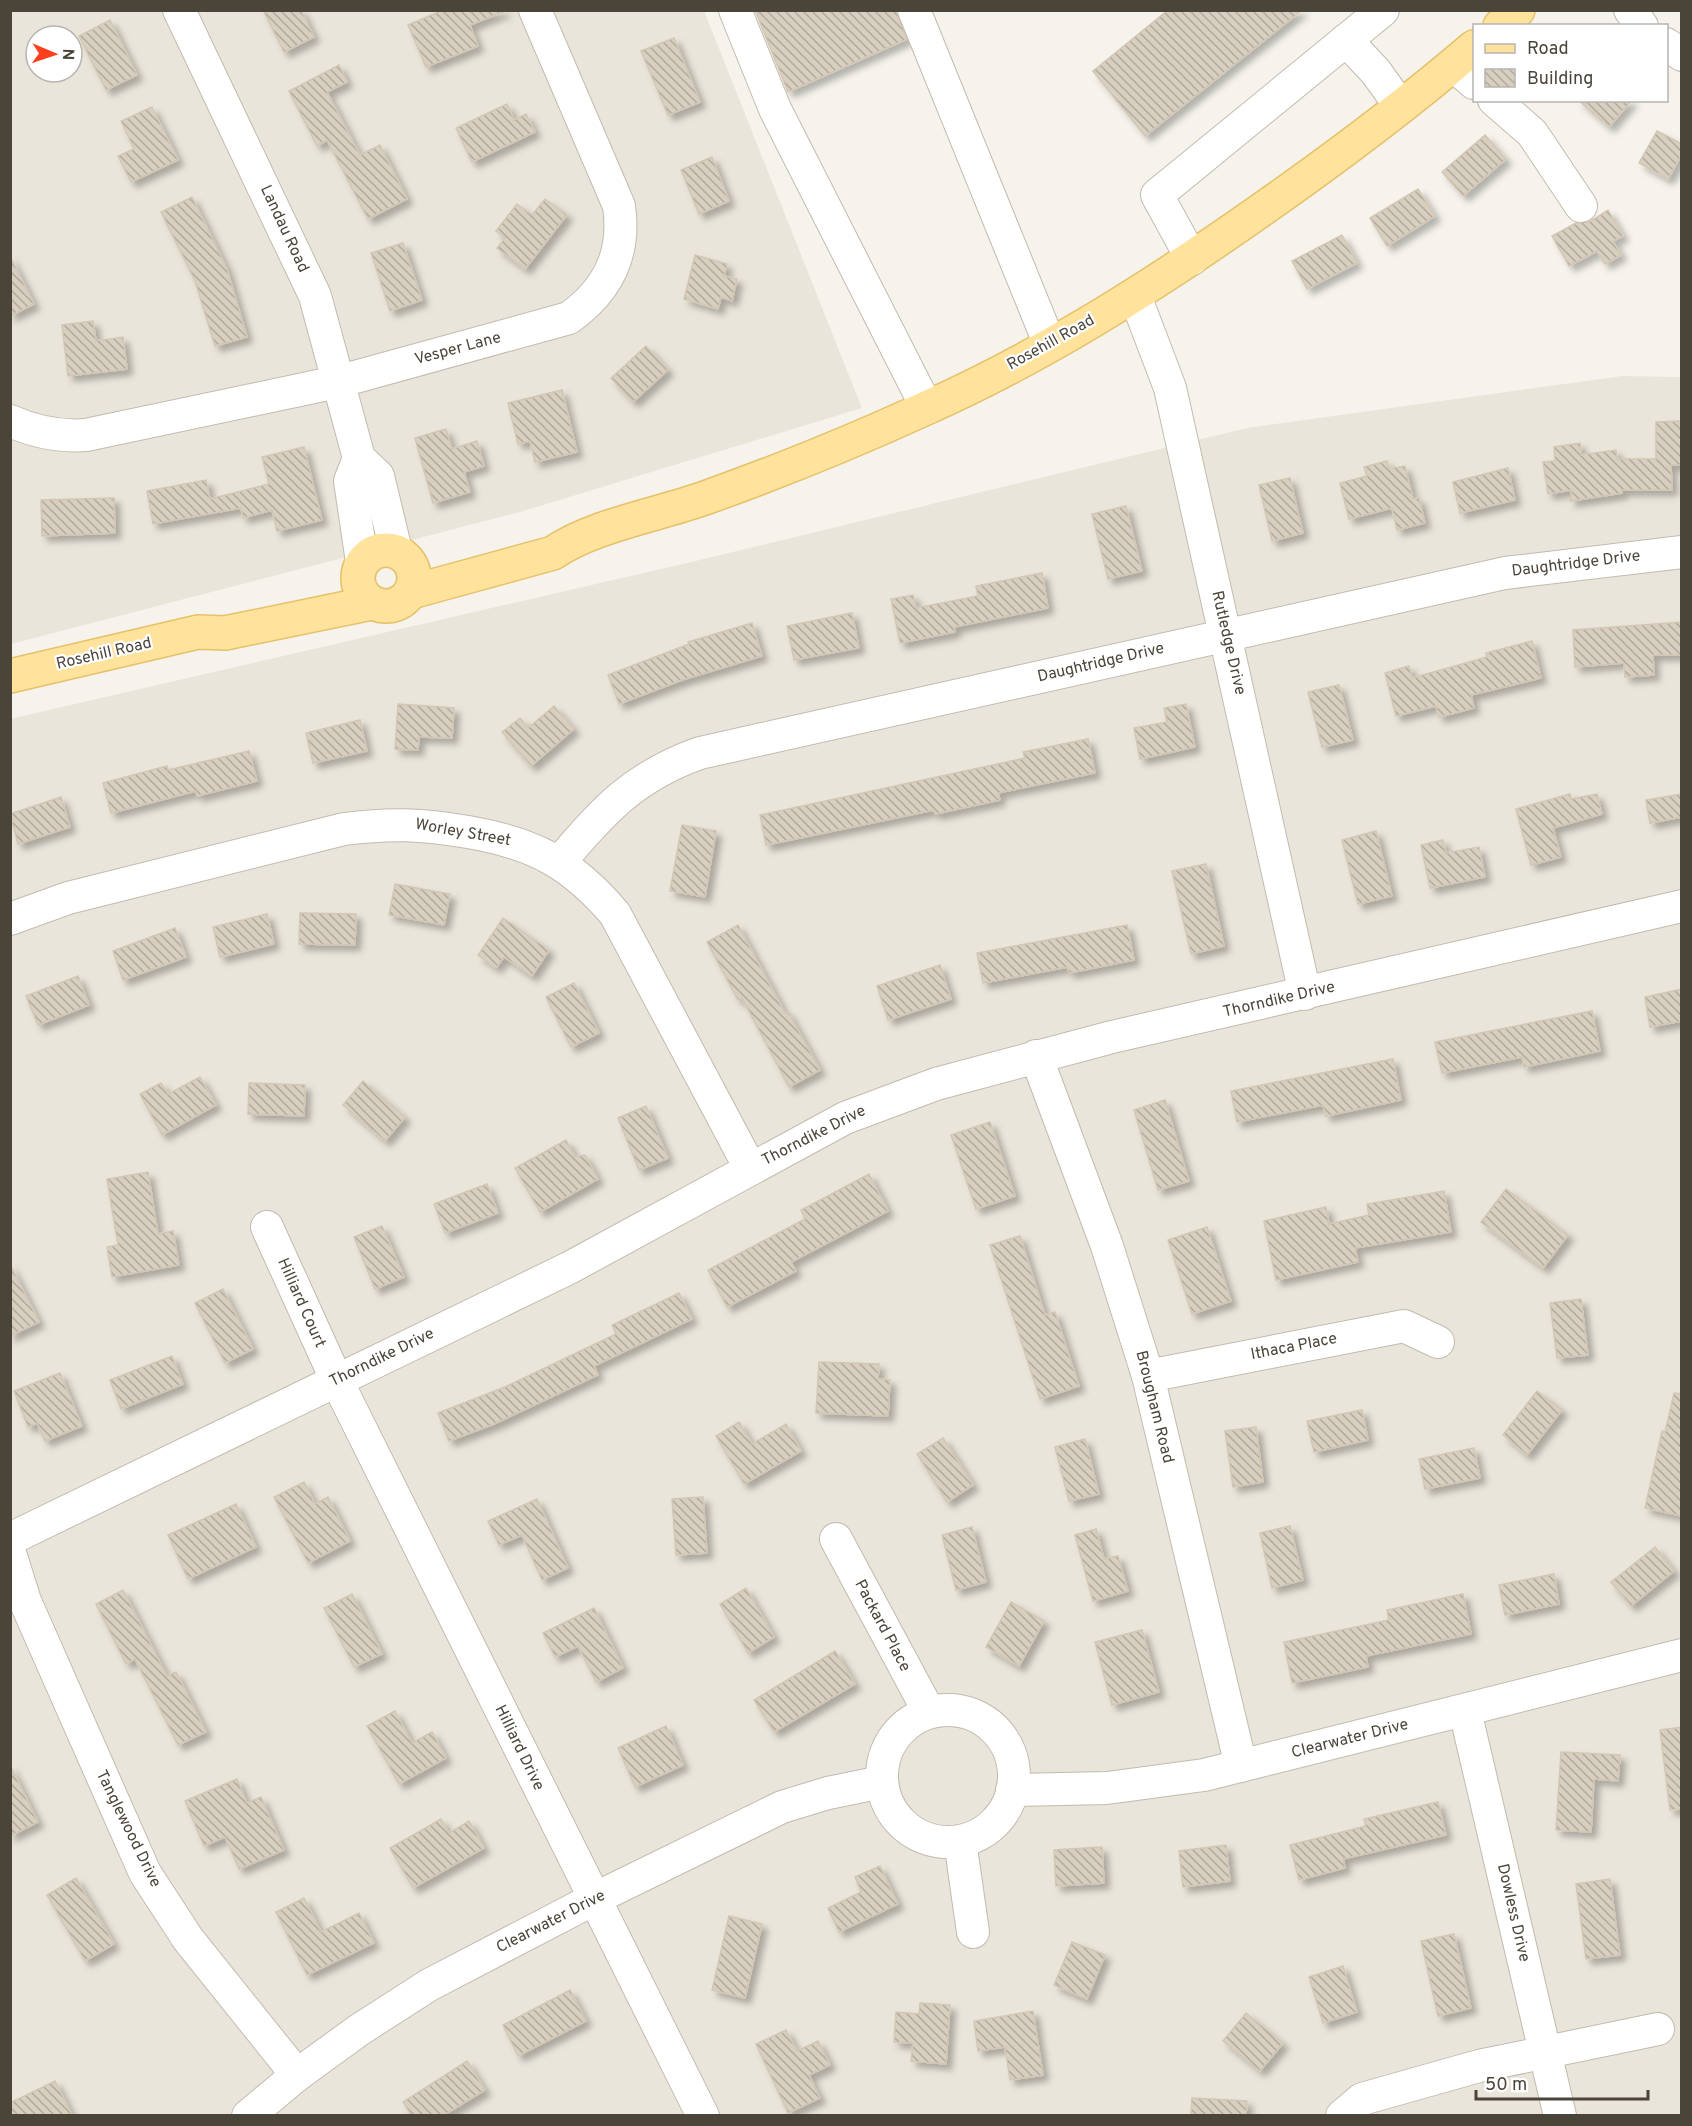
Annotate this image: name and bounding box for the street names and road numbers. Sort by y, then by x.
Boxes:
street label: Landau Road [255,182,313,276]
street label: Rosehill Road [1004,311,1098,375]
street label: Vesper Lane [413,328,503,370]
street label: Daughtridge Drive [1510,546,1642,582]
street label: Rutledge Drive [1206,589,1250,697]
street label: Rosehill Road [54,633,154,675]
street label: Daughtridge Drive [1036,639,1166,687]
street label: Worley Street [414,815,512,851]
street label: Thorndike Drive [1221,977,1337,1023]
street label: Thorndike Drive [759,1101,869,1171]
street label: Hilliard Court [272,1255,330,1351]
street label: Thorndike Drive [326,1324,438,1392]
street label: Ithaca Place [1249,1329,1339,1365]
street label: Brougham Road [1130,1349,1178,1465]
street label: Packard Place [849,1577,915,1675]
street label: Hilliard Drive [490,1702,548,1794]
street label: Clearwater Drive [1289,1715,1411,1763]
street label: Tanglewood Drive [91,1767,165,1891]
street label: Dowless Drive [1492,1862,1534,1964]
street label: Clearwater Drive [493,1886,609,1958]

